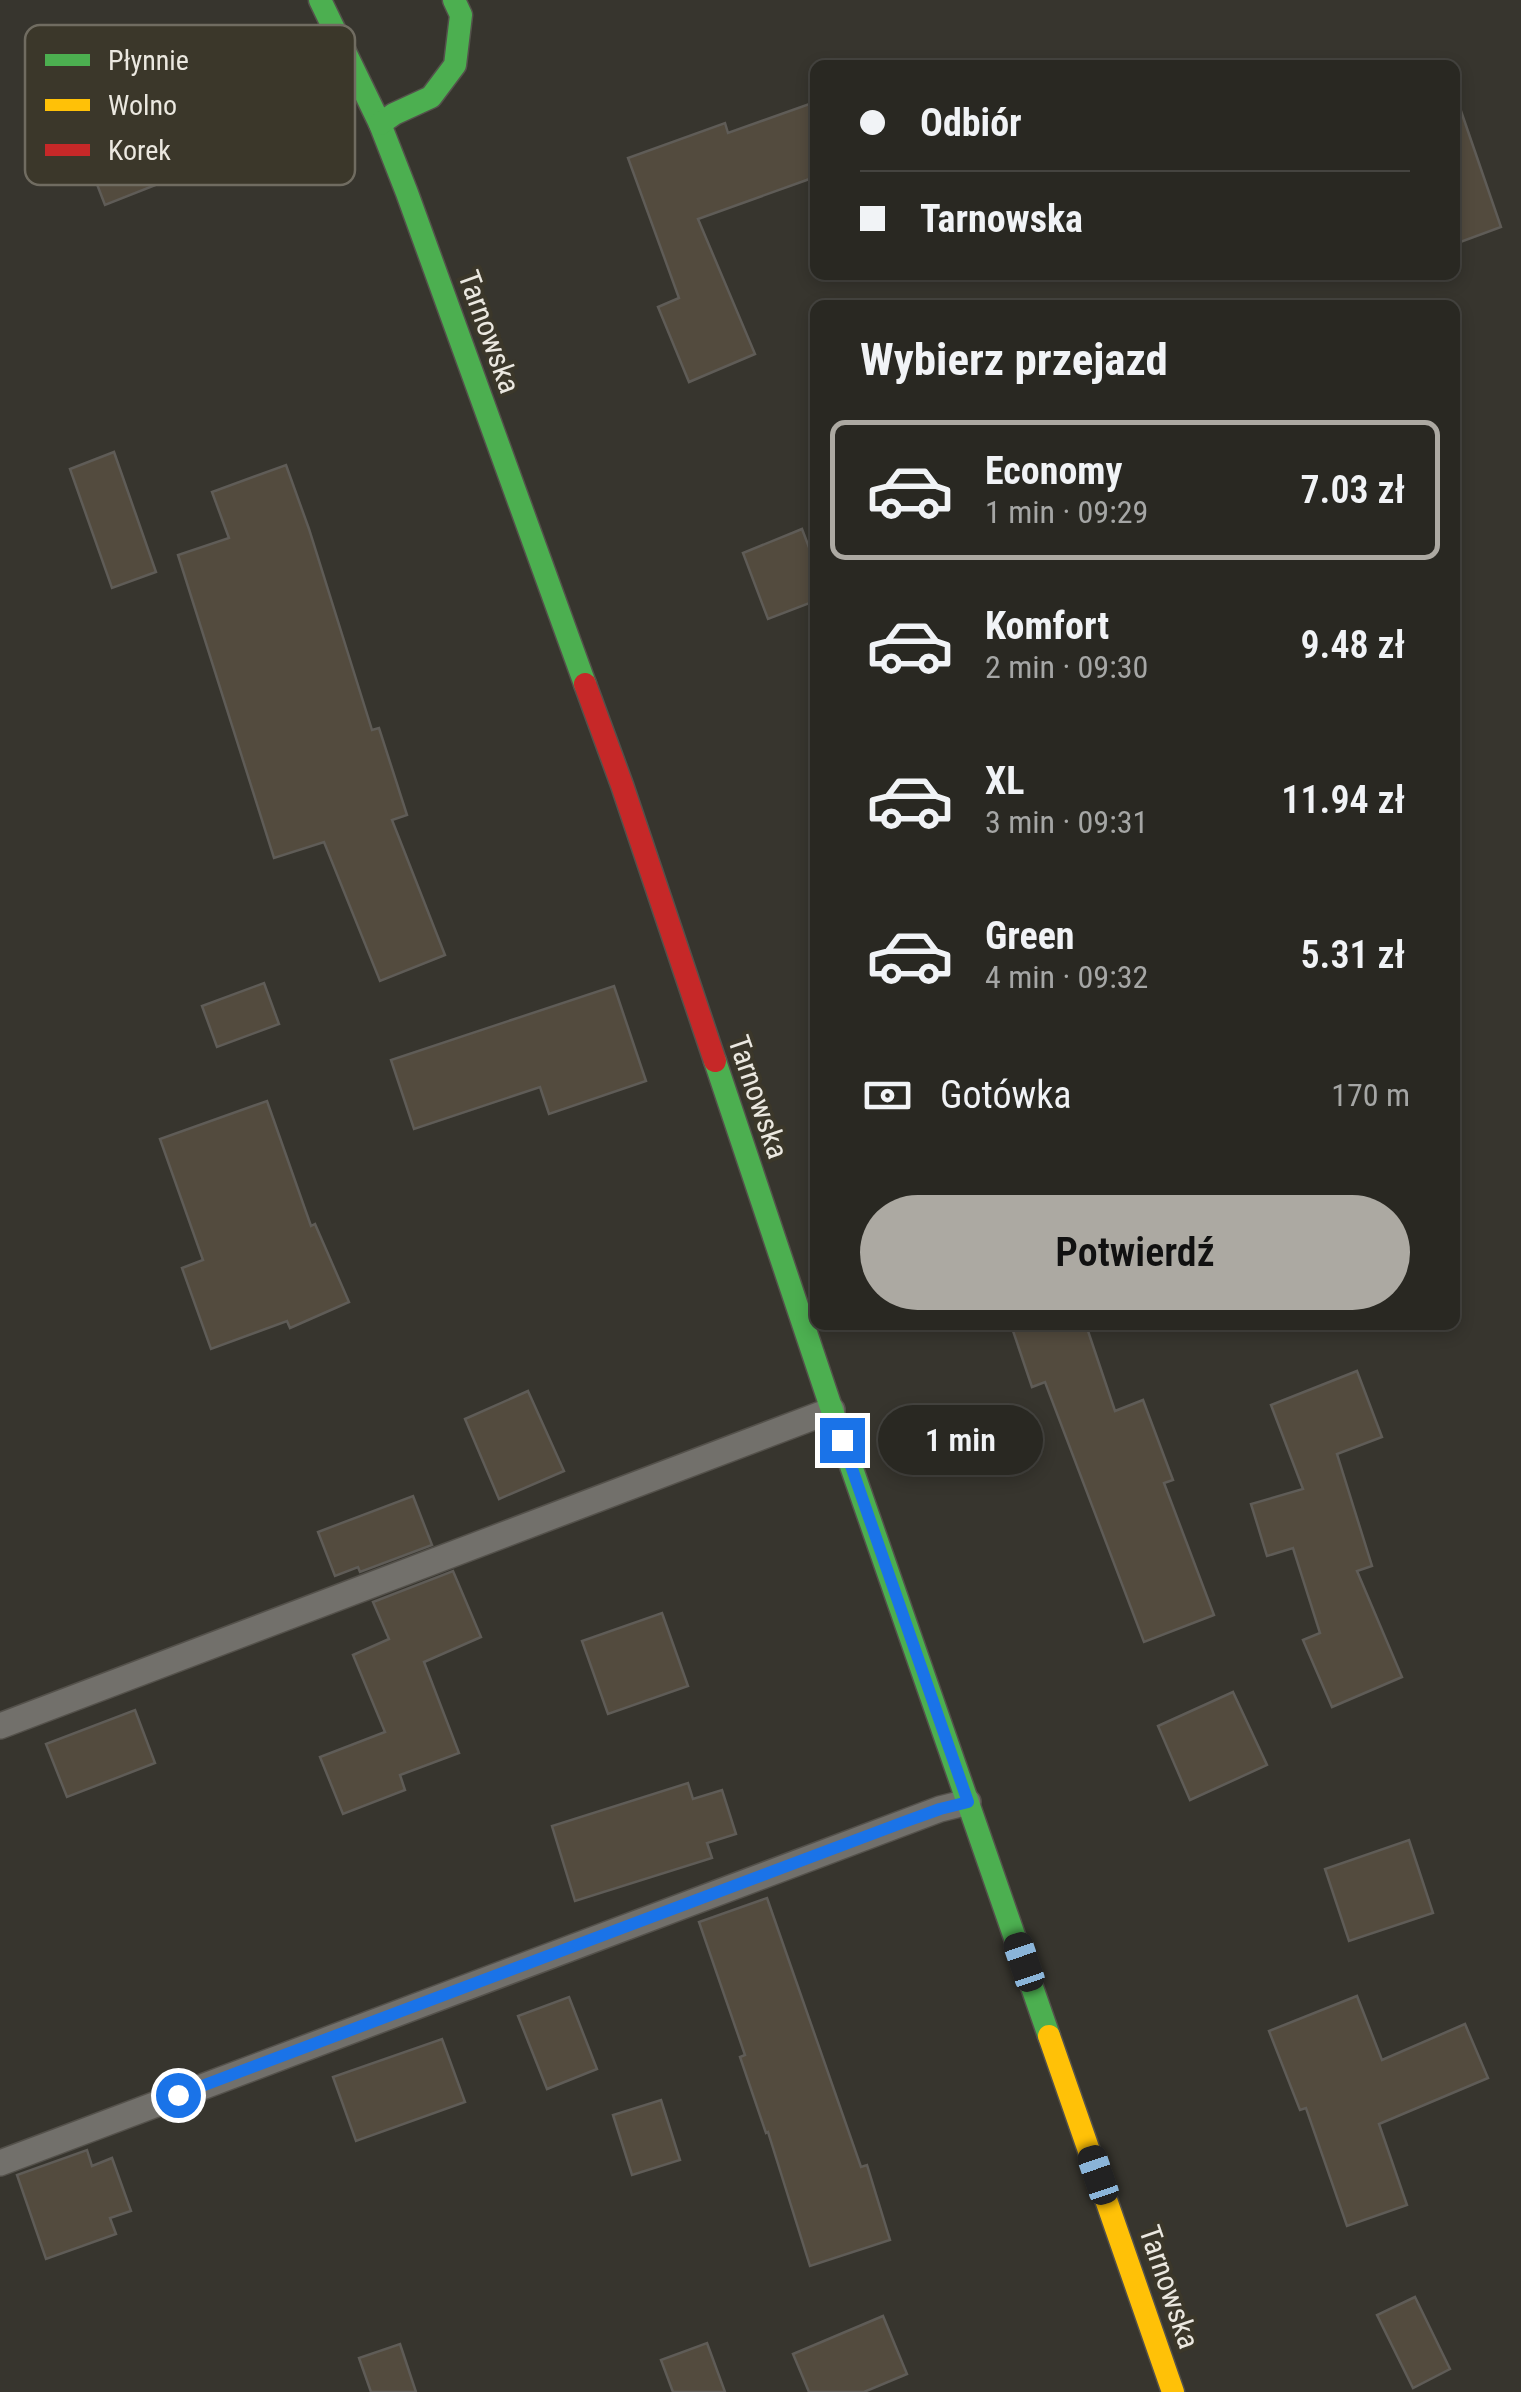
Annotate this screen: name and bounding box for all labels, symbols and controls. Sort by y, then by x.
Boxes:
legend [25,25,355,185]
text: Płynnie [108,44,189,77]
text: Wolno [108,89,177,122]
text: Odbiór [920,101,1022,145]
text: Korek [108,134,171,167]
text: Tarnowska [920,197,1083,241]
street label: Tarnowska [451,266,528,398]
text: Wybierz przejazd [860,333,1168,386]
icon: car [865,445,955,535]
text: Economy [985,449,1122,493]
text: 7.03 zł [1300,468,1405,512]
text: 1 min · 09:29 [985,493,1148,531]
icon: car [865,600,955,690]
text: Komfort [985,604,1109,648]
text: 9.48 zł [1300,623,1405,667]
text: 2 min · 09:30 [985,648,1148,686]
icon: car [865,755,955,845]
text: XL [985,759,1024,803]
text: 11.94 zł [1281,778,1405,822]
text: 3 min · 09:31 [985,803,1148,841]
icon: car [865,910,955,1000]
text: Green [985,914,1075,958]
text: 5.31 zł [1300,933,1405,977]
text: 4 min · 09:32 [985,958,1148,996]
street label: Tarnowska [721,1031,796,1163]
icon: cash [860,1068,915,1123]
text: Gotówka [940,1073,1072,1117]
text: 170 m [1331,1076,1410,1114]
button: Potwierdź [860,1195,1410,1310]
callout: 1 min [877,1405,1042,1475]
route end [820,1418,865,1463]
text: 1 min [925,1421,996,1459]
car [1000,1929,1048,1995]
route start [156,2073,201,2118]
car [1074,2142,1122,2208]
street label: Tarnowska [1132,2221,1207,2353]

